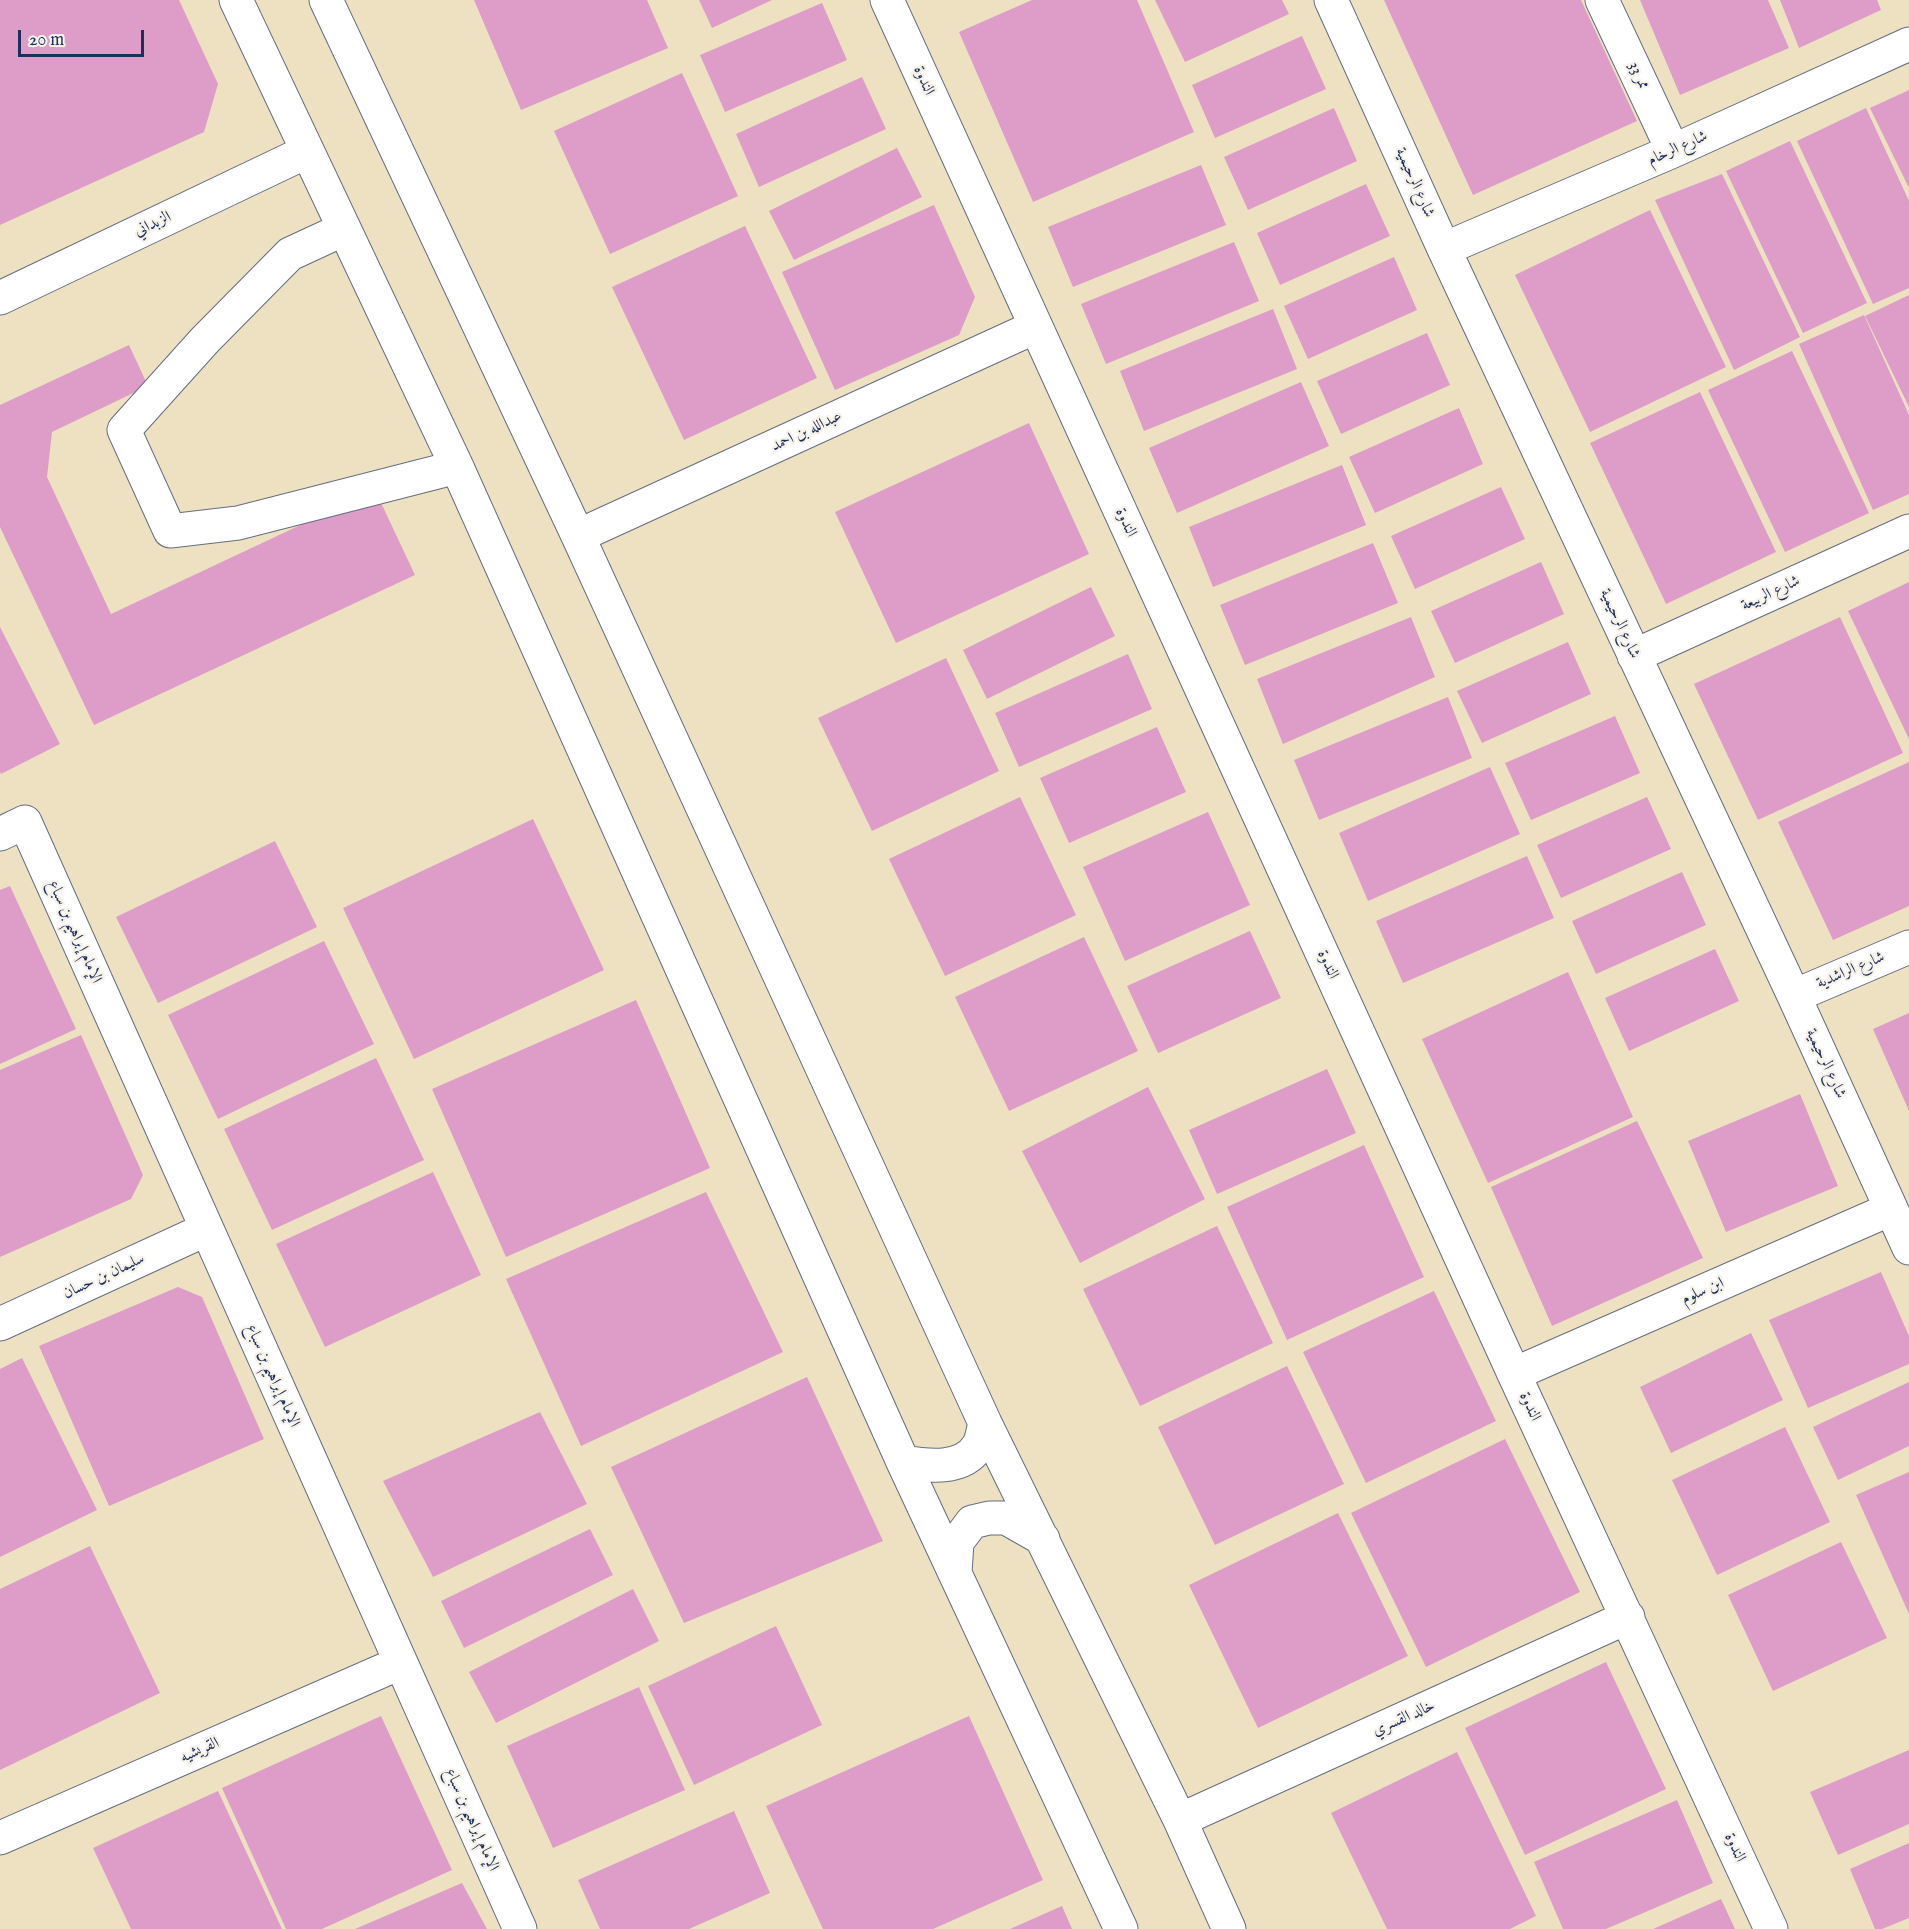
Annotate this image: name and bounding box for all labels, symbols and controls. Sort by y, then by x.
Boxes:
scale bar [21,18,147,56]
text: 20 m [29,29,64,52]
street label: ممر 33 [1623,59,1653,93]
street label: الندوة [908,63,938,99]
street label: شارع الرخام [1645,127,1711,171]
street label: شارع الرحيمية [1390,145,1438,221]
street label: الزبداني [131,208,175,242]
street label: عبدالله بن احمد [769,407,845,457]
street label: الندوة [1110,505,1140,541]
street label: شارع الربيعة [1739,572,1803,616]
street label: شارع الرحيمية [1595,586,1643,662]
street label: الإمام إبراهيم بن سباع [43,878,105,986]
street label: الندوة [1312,947,1342,983]
street label: شارع الراشدية [1814,948,1888,994]
street label: شارع الرحيمية [1801,1026,1849,1102]
street label: سليمان بن حسان [60,1250,148,1304]
street label: ابن سلوم [1679,1274,1727,1310]
street label: الإمام إبراهيم بن سباع [241,1322,303,1430]
street label: الندوة [1514,1389,1544,1425]
street label: خالد القسري [1370,1697,1438,1741]
street label: القريشيه [178,1734,222,1768]
street label: الإمام إبراهيم بن سباع [440,1766,502,1874]
street label: الندوة [1719,1830,1749,1866]

